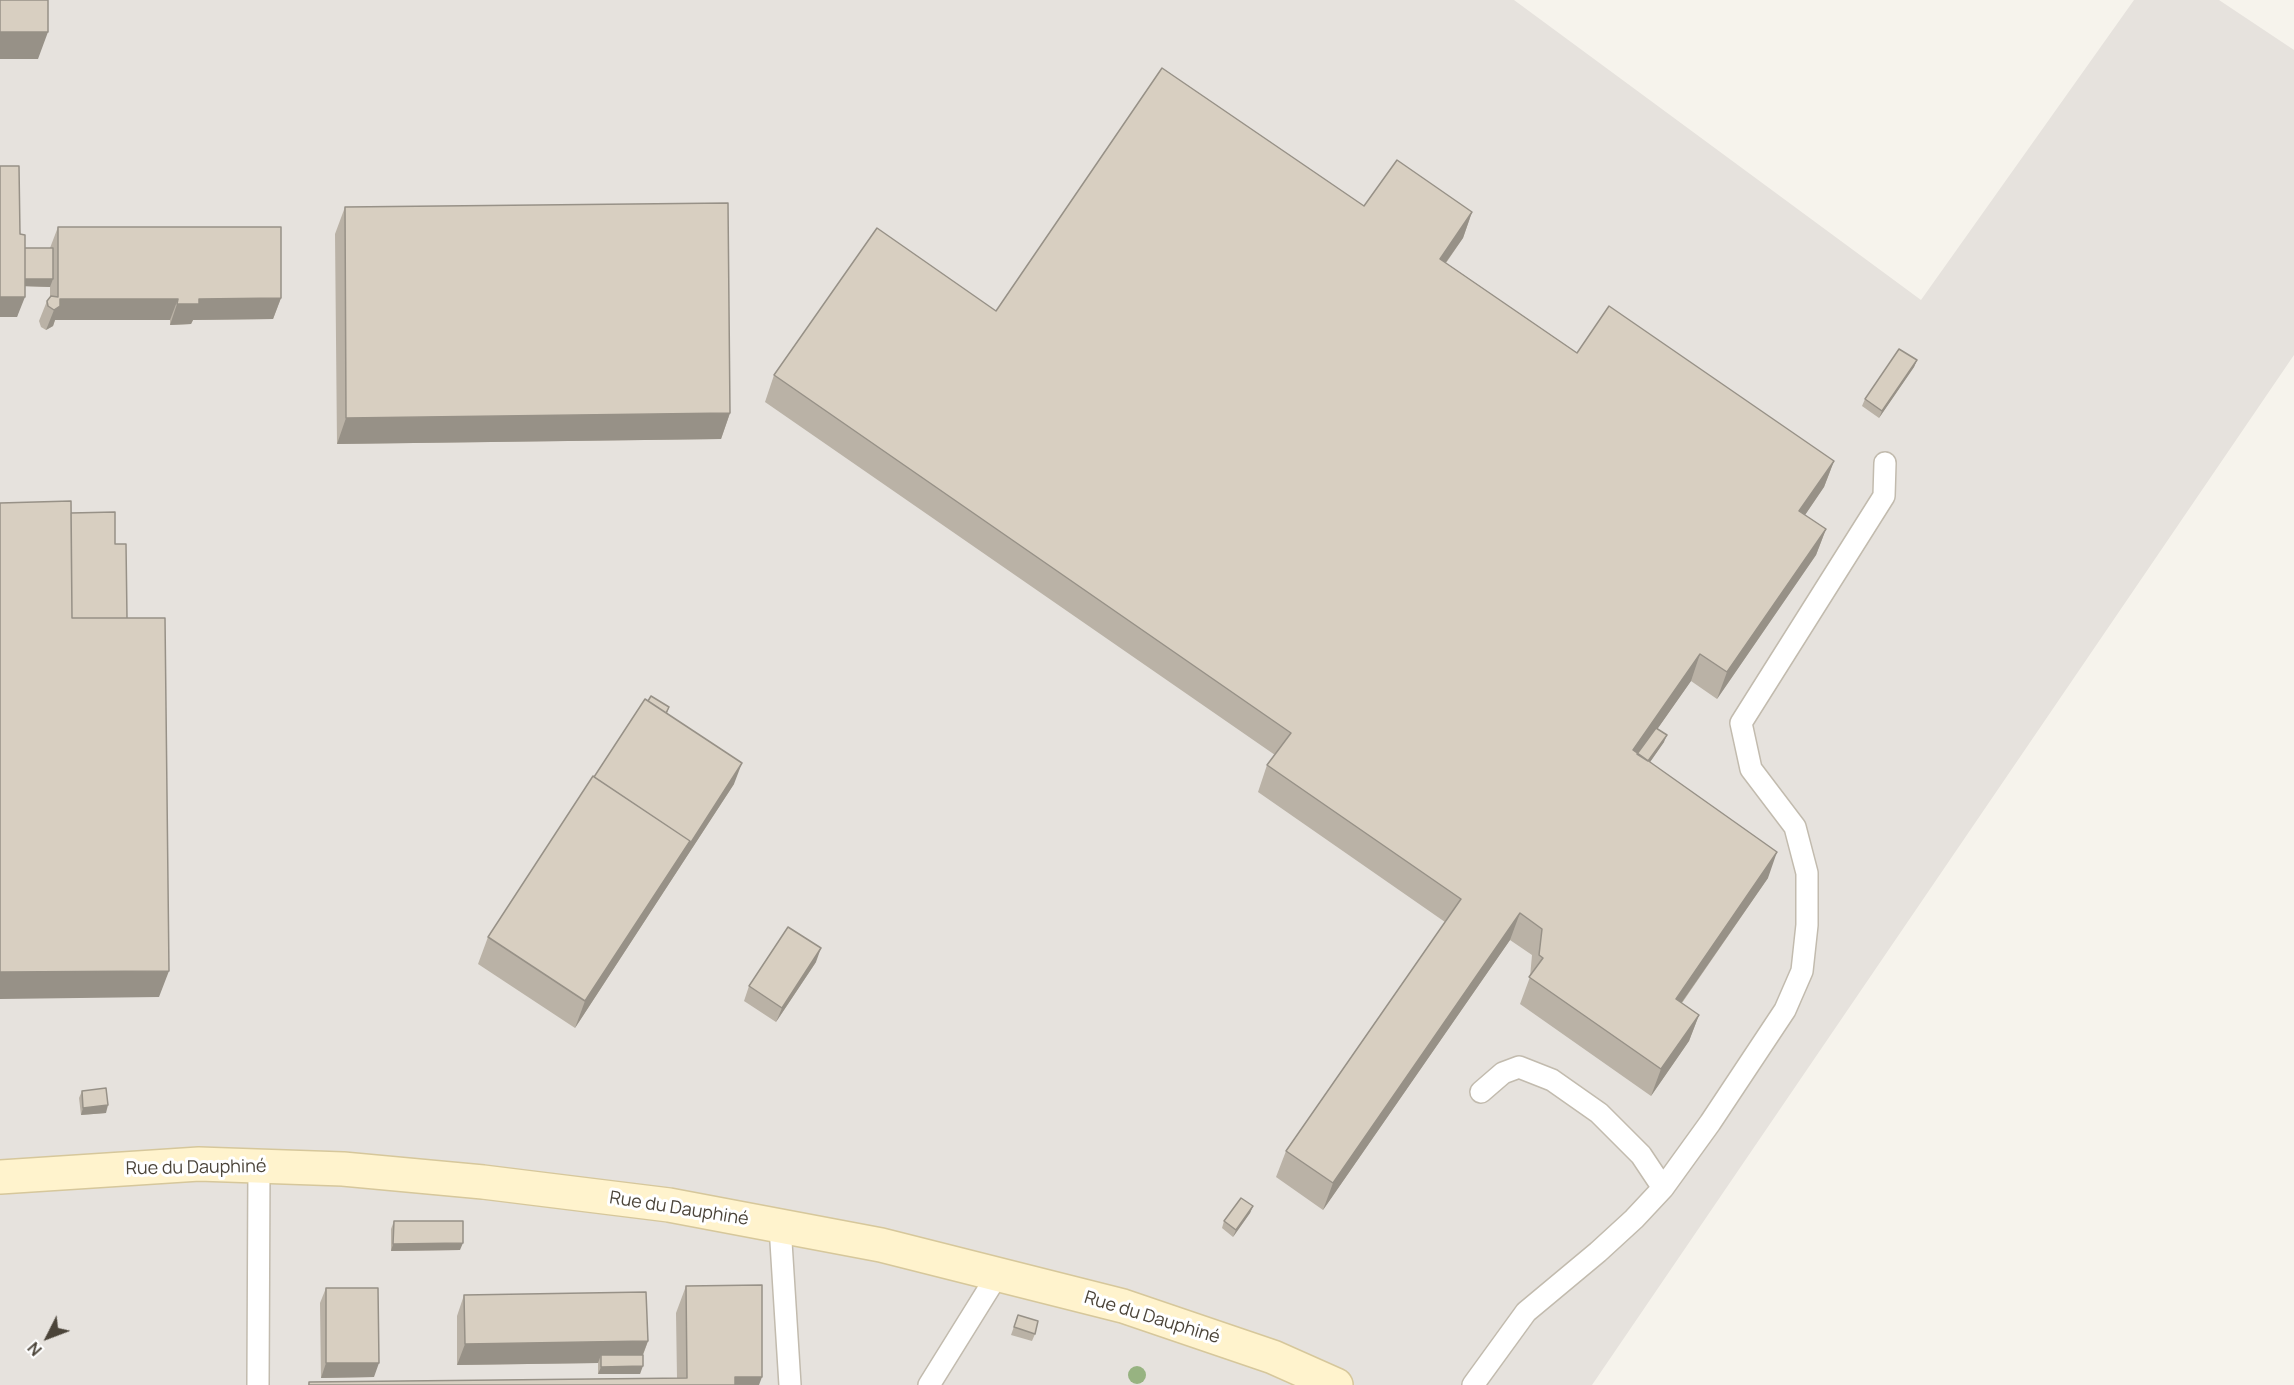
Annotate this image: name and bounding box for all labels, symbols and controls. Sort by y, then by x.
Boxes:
street label: Rue du Dauphiné [125,1156,267,1180]
street label: Rue du Dauphiné [608,1187,750,1231]
street label: Rue du Dauphiné [1082,1287,1222,1349]
north arrow [18,1307,78,1367]
text: N [23,1337,47,1361]

